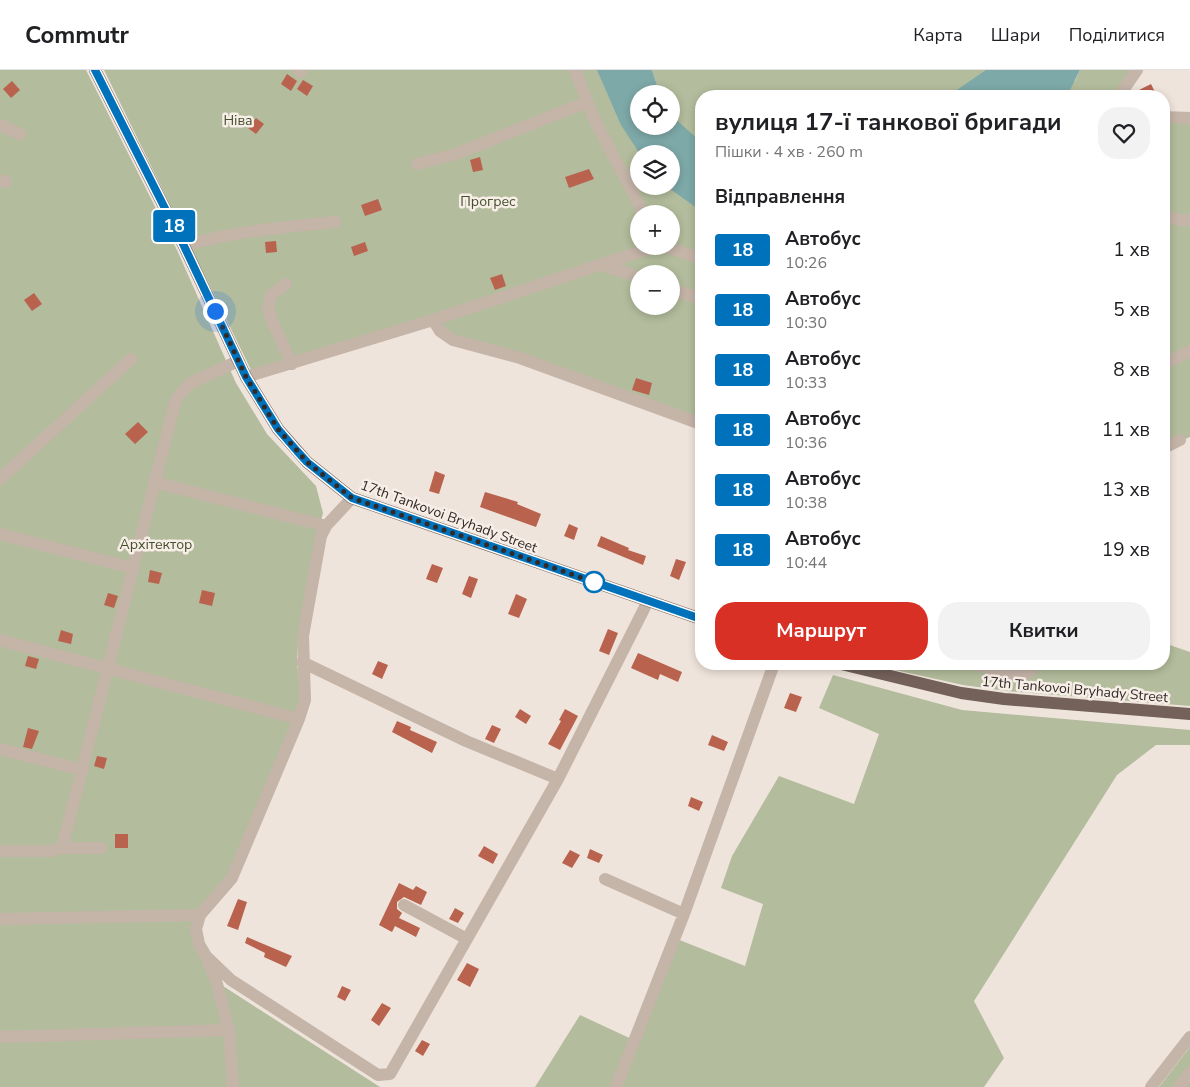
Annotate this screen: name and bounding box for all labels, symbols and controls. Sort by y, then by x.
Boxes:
text: Commutr [25,19,129,51]
text: Карта [913,23,963,47]
text: Шари [991,23,1041,47]
text: Поділитися [1069,23,1165,47]
map controls [630,85,680,315]
button: locate [630,85,680,135]
text: вулиця 17-ї танкової бригади [715,106,1062,138]
button: heart [1098,107,1150,159]
park label: Ніва [223,111,253,130]
text: Пішки · 4 хв · 260 m [715,141,863,163]
button: layers [630,145,680,195]
text: Відправлення [715,184,845,210]
park label: Прогрес [460,192,516,211]
button: + [630,205,680,255]
line badge: 18 [152,210,196,242]
text: 18 [163,214,185,238]
text: Автобус [785,226,861,252]
text: 1 хв [1113,237,1150,263]
text: 18 [732,238,753,262]
text: 10:26 [785,252,827,274]
button: − [630,265,680,315]
text: Автобус [785,286,861,312]
text: 5 хв [1113,297,1150,323]
text: 18 [732,298,753,322]
your location [203,299,228,324]
text: 10:30 [785,312,827,334]
text: Автобус [785,346,861,372]
text: 8 хв [1113,357,1150,383]
text: 18 [732,358,753,382]
text: 10:33 [785,372,827,394]
text: Автобус [785,406,861,432]
text: 11 хв [1102,417,1150,443]
text: 18 [732,418,753,442]
text: 10:36 [785,432,827,454]
text: Автобус [785,466,861,492]
street label: 17th Tankovoi Bryhady Street [358,476,540,557]
text: 13 хв [1102,477,1150,503]
text: 18 [732,478,753,502]
text: 10:38 [785,492,827,514]
text: Автобус [785,526,861,552]
park label: Архітектор [120,535,192,554]
text: 19 хв [1102,537,1150,563]
text: 18 [732,538,753,562]
text: 10:44 [785,552,827,574]
unlabelled marker [583,571,605,593]
button: Маршрут [715,602,928,660]
button: Квитки [938,602,1150,660]
street label: 17th Tankovoi Bryhady Street [981,672,1169,707]

